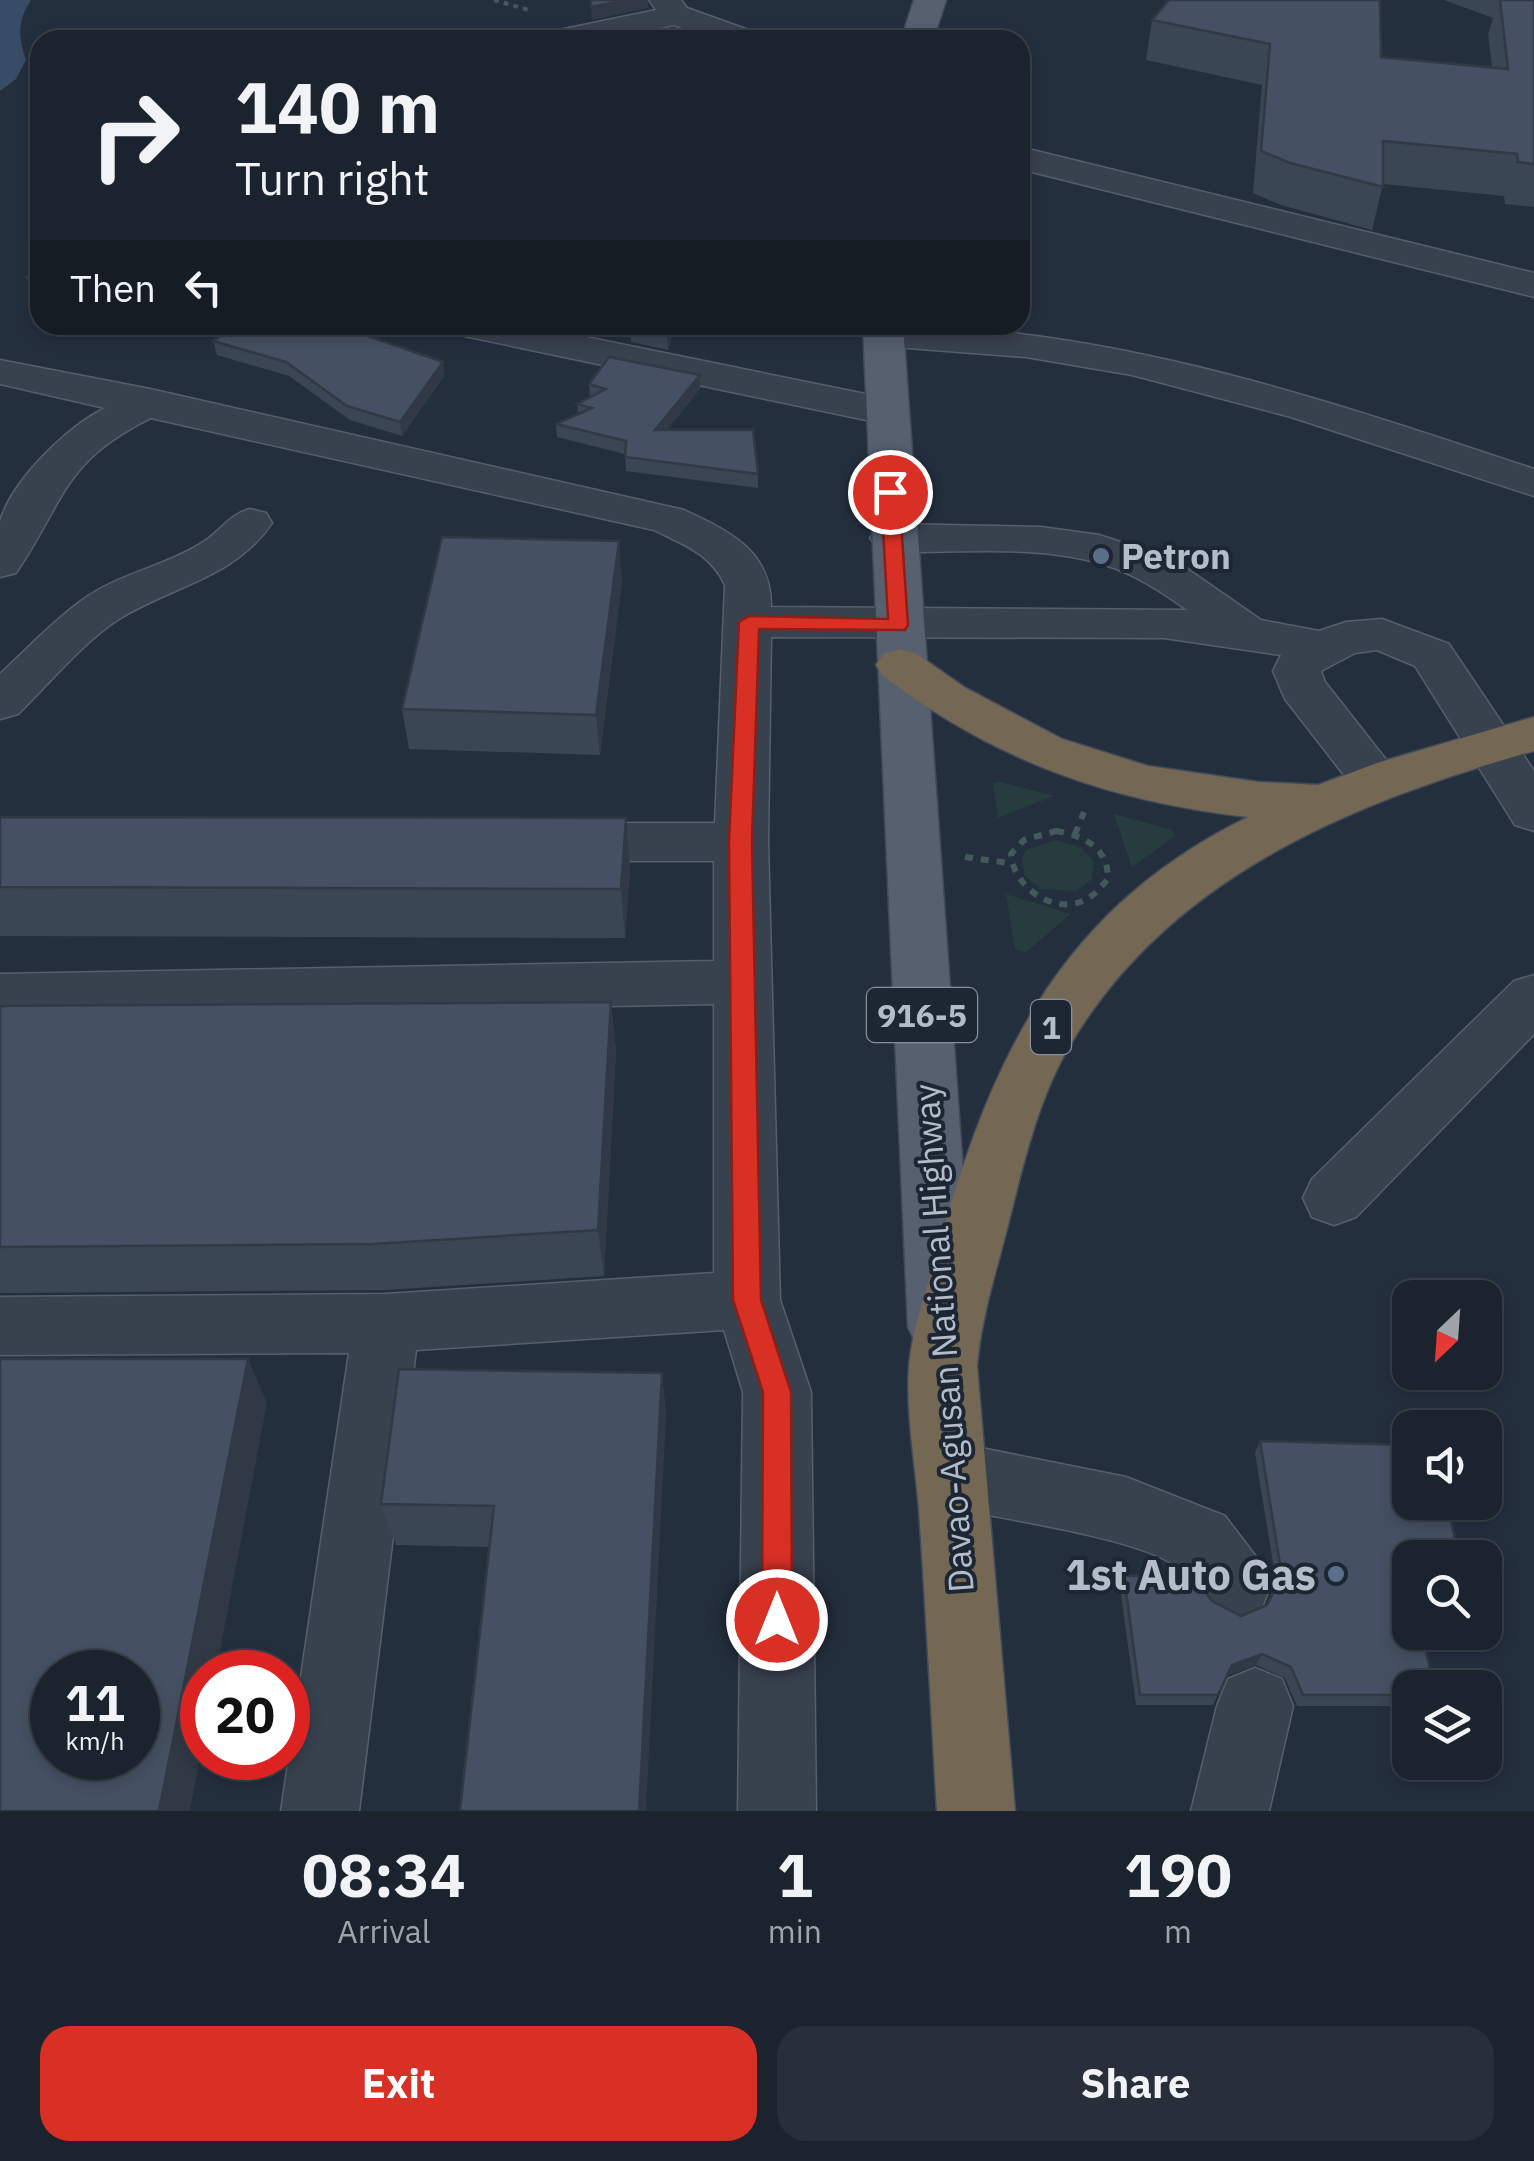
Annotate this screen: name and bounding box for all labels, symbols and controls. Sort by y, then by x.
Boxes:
text: 140 m [235,61,440,152]
icon: right [70,70,200,200]
text: Turn right [235,149,430,207]
icon: left [176,260,231,315]
text: Then [70,263,156,312]
pin [848,450,933,535]
icon: arrive [863,465,918,520]
place label: Petron [1121,533,1231,579]
marker: Petron [1090,545,1112,567]
road number: 916-5 [867,988,977,1042]
road number: 1 [1031,1000,1071,1054]
street label: Davao-Agusan National Highway [902,1082,984,1594]
north arrow [1392,1280,1502,1390]
map controls [1392,1280,1502,1780]
button: sound [1392,1410,1502,1520]
button: search [1392,1540,1502,1650]
place label: 1st Auto Gas [1065,1547,1316,1602]
marker: 1st Auto Gas [1325,1563,1347,1585]
position arrow [725,1568,829,1672]
speed limit sign: 20 [180,1650,310,1780]
text: 11 [65,1670,125,1735]
button: layers [1392,1670,1502,1780]
text: km/h [66,1724,124,1757]
text: 08:34 [302,1835,466,1914]
text: 1 [777,1835,813,1914]
text: 190 [1124,1835,1232,1914]
text: Arrival [337,1910,431,1952]
text: min [768,1910,822,1952]
text: m [1164,1910,1192,1952]
button: Exit [40,2026,757,2141]
button: Share [777,2026,1494,2141]

